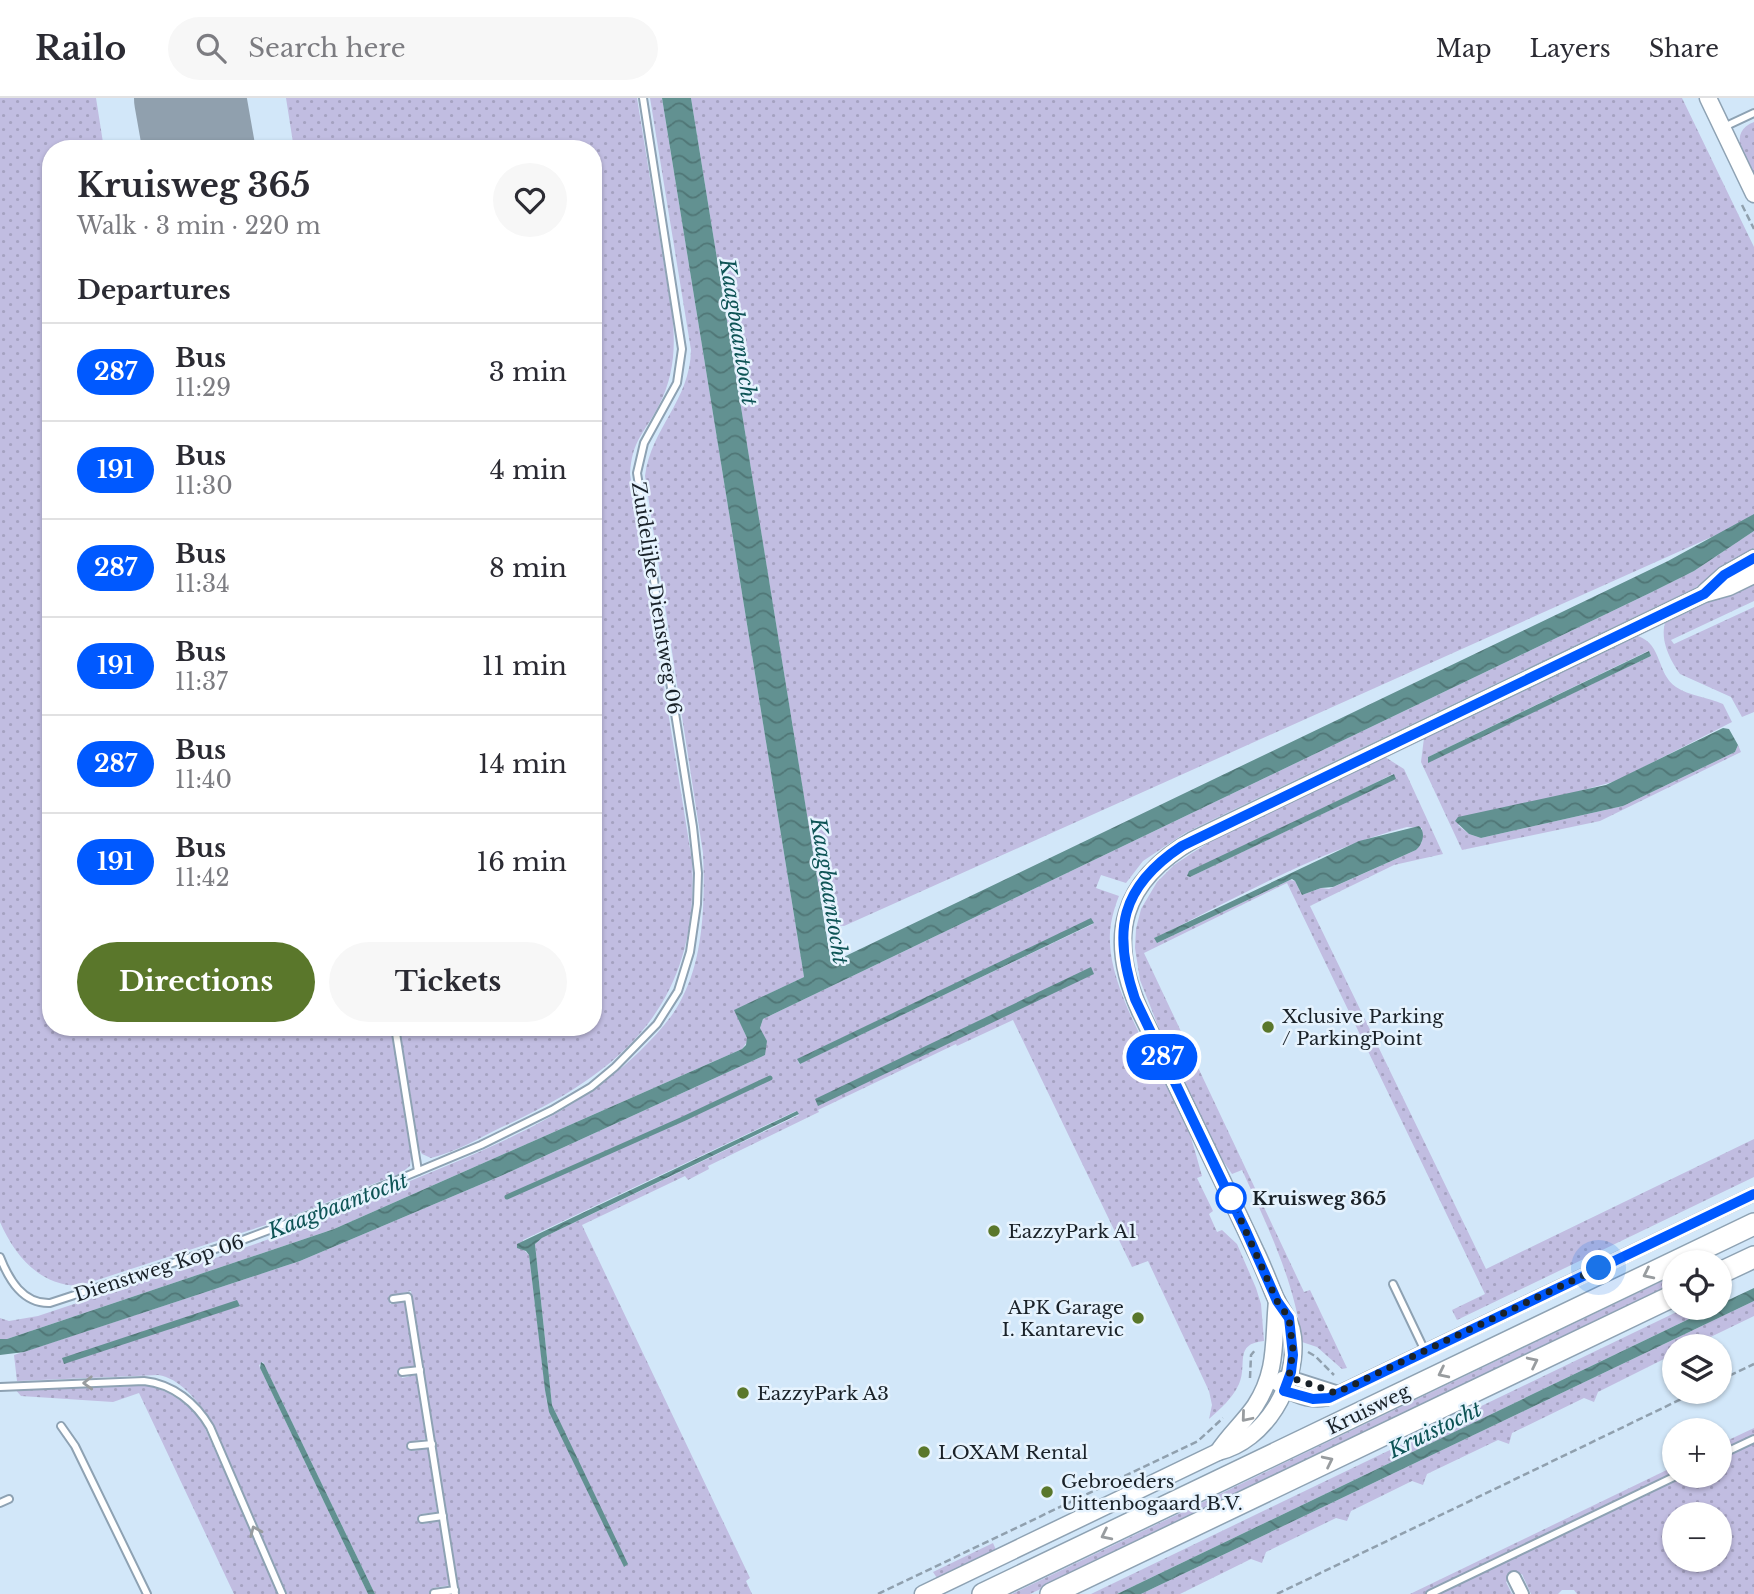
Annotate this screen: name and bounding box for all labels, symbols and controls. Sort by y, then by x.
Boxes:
search box [168,17,658,80]
text: Railo [35,28,126,69]
icon: search [192,29,230,67]
text: Search here [248,32,406,64]
text: Map [1436,34,1492,63]
text: Layers [1530,34,1611,63]
text: Share [1649,34,1719,63]
button: heart [493,163,567,237]
text: Kruisweg 365 [77,165,310,206]
text: Walk · 3 min · 220 m [77,212,321,240]
water label: Kaagbaantocht [713,256,762,408]
text: Departures [77,274,231,306]
text: Bus [175,342,226,374]
text: 3 min [489,356,567,388]
text: 287 [94,357,137,386]
text: 11:29 [175,374,231,402]
text: Bus [175,440,226,472]
text: 4 min [490,454,567,486]
text: 191 [97,455,134,484]
text: 11:30 [175,472,233,500]
street label: Zuidelijke Dienstweg 06 [627,480,686,716]
text: Bus [175,538,226,570]
text: 8 min [489,552,567,584]
text: 287 [94,553,137,582]
text: 11:34 [175,570,230,598]
text: Bus [175,636,226,668]
text: 11 min [482,650,567,682]
text: 191 [97,651,134,680]
text: 11:37 [175,668,228,696]
text: Bus [175,734,226,766]
text: 14 min [478,748,567,780]
text: 287 [94,749,137,778]
text: 11:40 [175,766,232,794]
water label: Kaagbaantocht [804,815,853,967]
text: Bus [175,832,226,864]
text: 16 min [477,846,567,878]
text: 191 [97,847,134,876]
text: 11:42 [175,864,230,892]
button: Directions [77,942,315,1022]
button: Tickets [329,942,567,1022]
place label: Xclusive Parking / ParkingPoint [1282,1005,1444,1050]
marker: Xclusive Parking / ParkingPoint [1260,1019,1276,1035]
line badge: 287 [1122,1034,1202,1080]
text: 287 [1140,1042,1184,1071]
water label: Kaagbaantocht [263,1167,412,1245]
marker: Kruisweg 365 [1216,1183,1246,1213]
place label: Kruisweg 365 [1252,1187,1386,1210]
place label: EazzyPark A1 [1008,1220,1137,1243]
marker: EazzyPark A1 [986,1223,1002,1239]
street label: Dienstweg Kop 06 [71,1230,247,1307]
your location [1581,1250,1616,1285]
map controls [1662,1250,1732,1572]
button: locate [1662,1250,1732,1320]
one-way arrow [1643,1266,1655,1280]
place label: APK Garage I. Kantarevic [1002,1296,1124,1341]
marker: APK Garage I. Kantarevic [1130,1310,1146,1326]
button: layers [1662,1334,1732,1404]
one-way arrow [1526,1357,1538,1371]
one-way arrow [1438,1365,1450,1379]
one-way arrow [83,1376,94,1391]
street label: Kruisweg [1323,1379,1414,1439]
place label: EazzyPark A3 [757,1382,889,1405]
marker: EazzyPark A3 [735,1385,751,1401]
water label: Kruistocht [1383,1396,1486,1464]
one-way arrow [1242,1409,1255,1421]
button: + [1662,1418,1732,1488]
place label: LOXAM Rental [938,1441,1088,1464]
marker: LOXAM Rental [916,1444,932,1460]
one-way arrow [1321,1455,1333,1469]
place label: Gebroeders Uittenbogaard B.V. [1061,1470,1243,1515]
marker: Gebroeders Uittenbogaard B.V. [1039,1484,1055,1500]
button: − [1662,1502,1732,1572]
one-way arrow [249,1526,263,1539]
one-way arrow [1101,1527,1113,1541]

